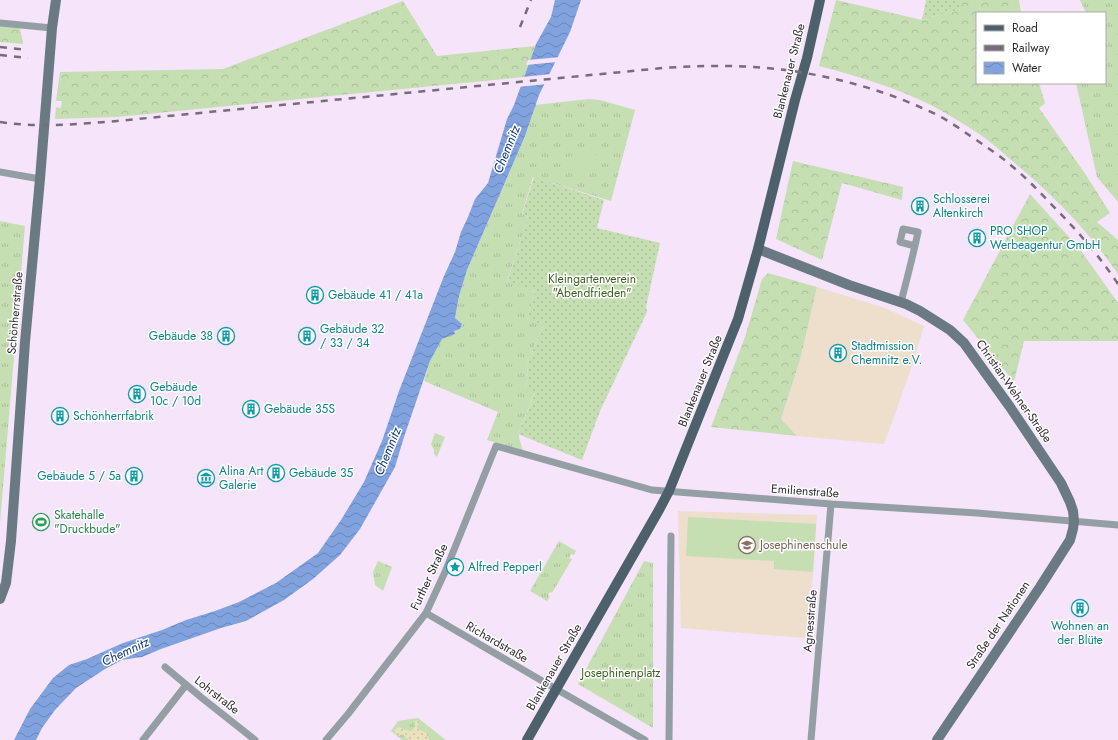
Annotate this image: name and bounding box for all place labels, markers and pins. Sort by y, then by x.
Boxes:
place label: Schlosserei Altenkirch [933,190,990,222]
building icon: Schlosserei Altenkirch [910,196,930,216]
place label: PRO SHOP Werbeagentur GmbH [990,222,1100,254]
building icon: PRO SHOP Werbeagentur GmbH [967,228,987,248]
building icon: Gebäude 41 / 41a [305,285,325,305]
place label: Gebäude 41 / 41a [328,286,423,304]
place label: Gebäude 32 / 33 / 34 [320,320,385,352]
building icon: Gebäude 38 [216,326,236,346]
building icon: Gebäude 32 / 33 / 34 [297,326,317,346]
place label: Gebäude 38 [149,327,213,345]
place label: Stadtmission Chemnitz e.V. [851,337,922,369]
building icon: Stadtmission Chemnitz e.V. [828,343,848,363]
place label: Gebäude 10c / 10d [150,378,201,410]
building icon: Gebäude 10c / 10d [127,384,147,404]
building icon: Gebäude 35S [241,399,261,419]
place label: Gebäude 35S [264,400,335,418]
building icon: Schönherrfabrik [50,406,70,426]
place label: Schönherrfabrik [73,407,154,425]
place label: Alina Art Galerie [219,462,264,494]
building icon: Gebäude 35 [266,463,286,483]
place label: Gebäude 35 [289,464,354,482]
building icon: Gebäude 5 / 5a [124,466,144,486]
place label: Gebäude 5 / 5a [37,467,121,485]
museum icon: Alina Art Galerie [196,468,216,488]
place label: Skatehalle "Druckbude" [54,506,121,538]
sports icon: Skatehalle "Druckbude" [31,512,51,532]
school or university icon: Josephinenschule [737,535,757,555]
place label: Josephinenschule [758,536,848,554]
place icon: Alfred Pepperl [445,557,465,577]
place label: Alfred Pepperl [468,558,542,576]
building icon: Wohnen an der Blüte [1070,598,1090,618]
place label: Wohnen an der Blüte [1051,617,1109,649]

